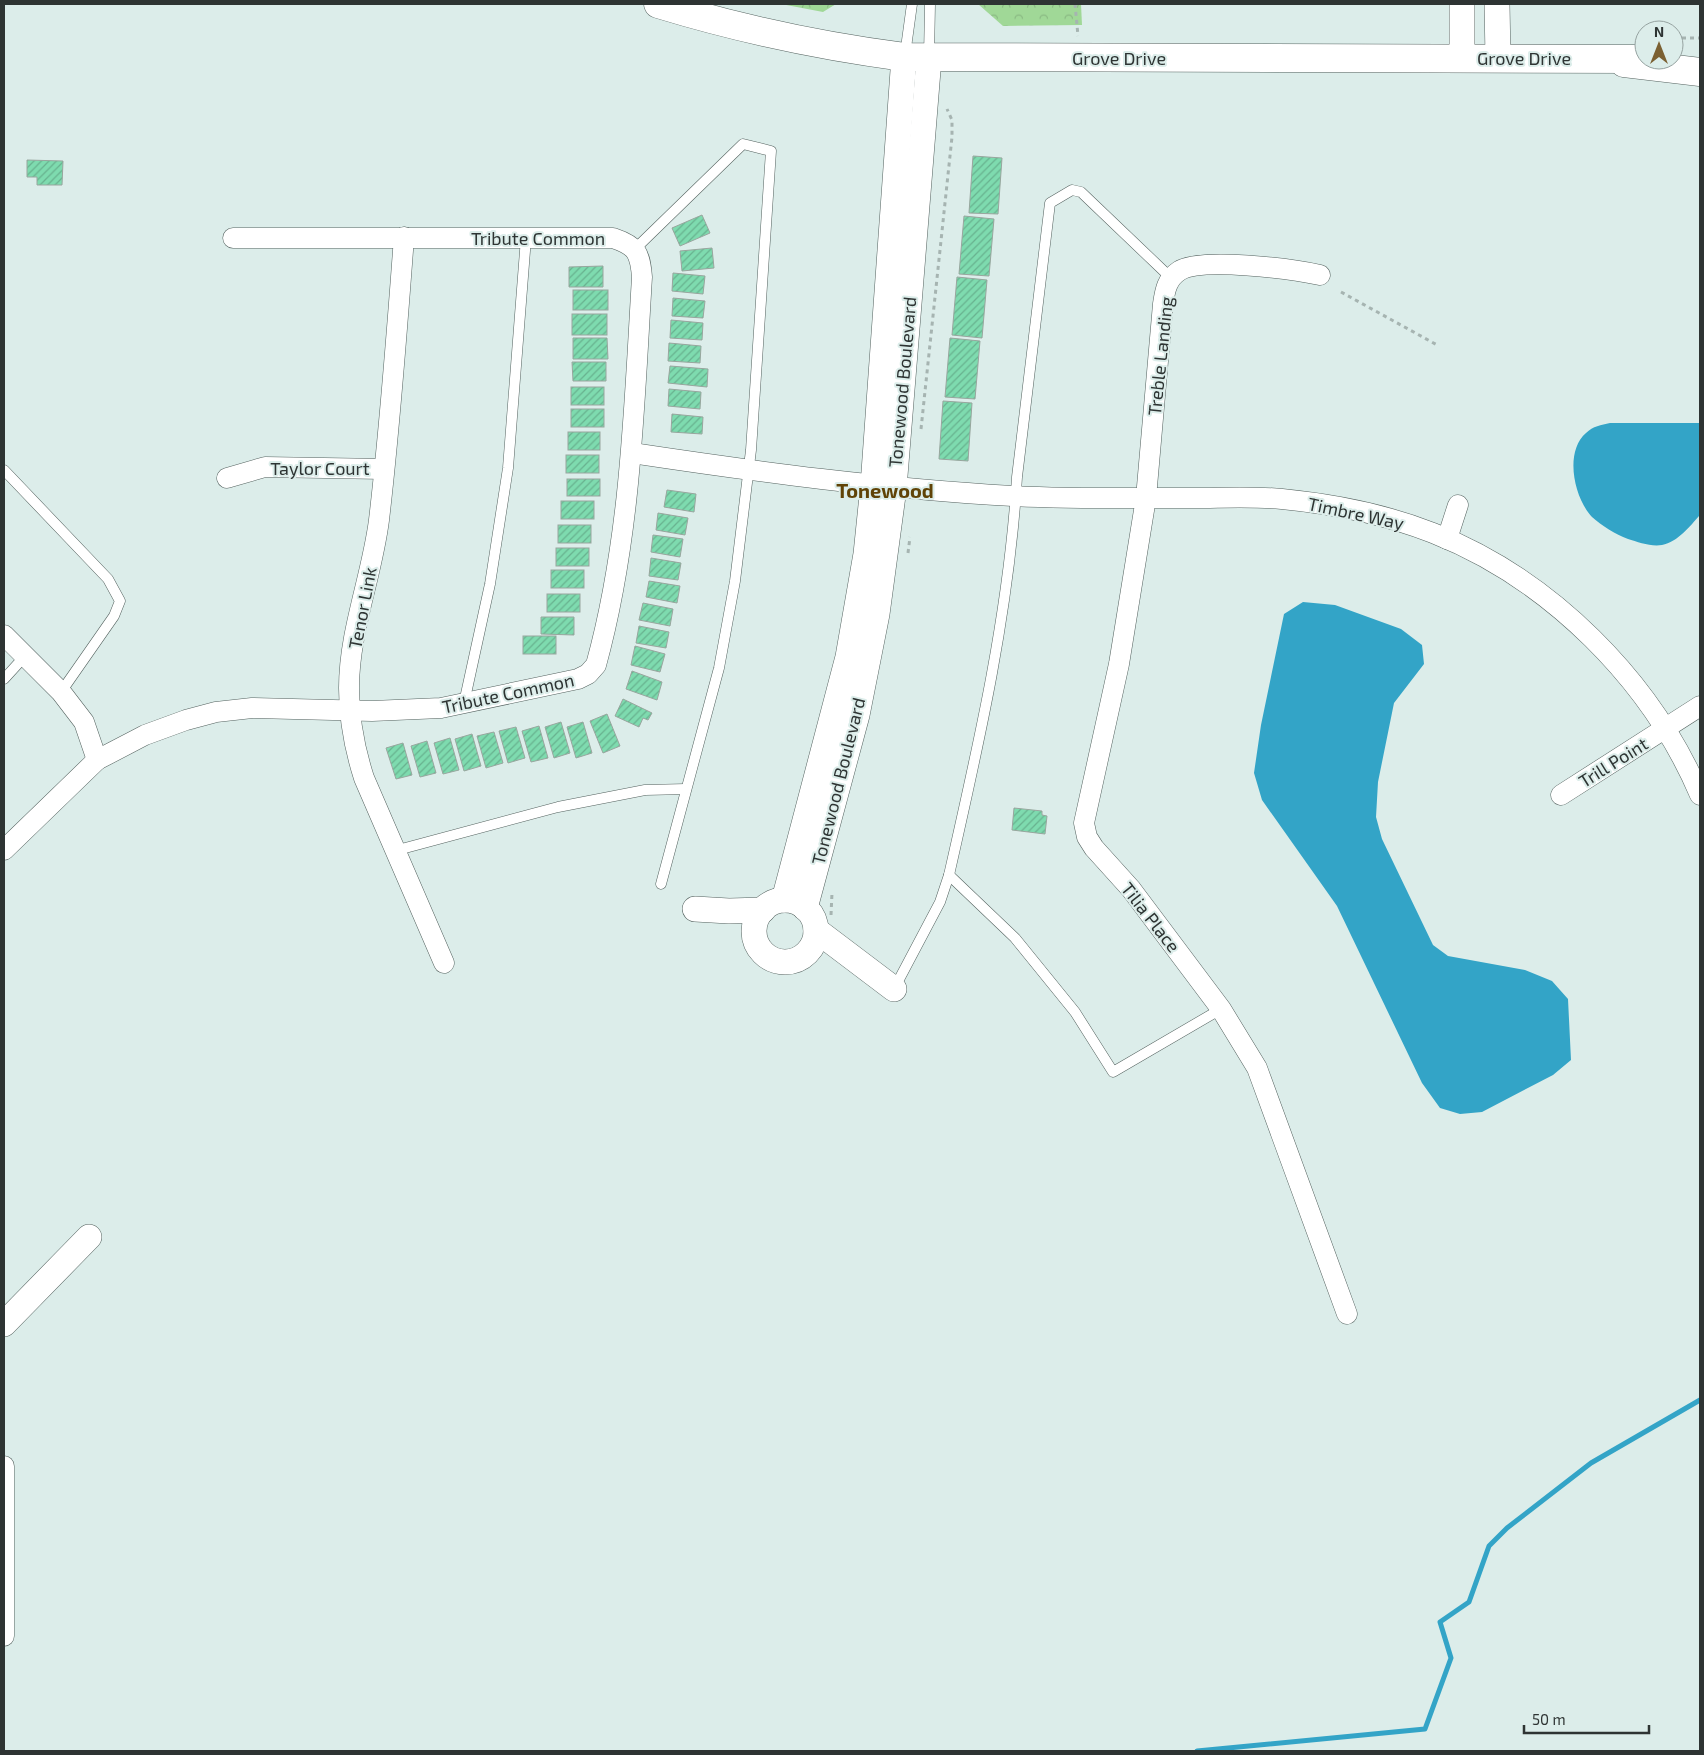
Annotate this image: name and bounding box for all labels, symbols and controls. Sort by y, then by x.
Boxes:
north arrow [1634,20,1684,70]
text: N [1654,23,1664,40]
street label: Grove Drive [1072,47,1166,69]
street label: Grove Drive [1477,47,1571,69]
street label: Tribute Common [471,227,605,249]
street label: Treble Landing [1143,295,1177,417]
street label: Tonewood Boulevard [884,296,920,468]
street label: Taylor Court [270,457,370,479]
district label: Tonewood [836,478,934,502]
street label: Timbre Way [1306,492,1406,534]
street label: Tenor Link [343,565,381,651]
street label: Tribute Common [440,668,576,718]
street label: Tonewood Boulevard [807,695,869,867]
street label: Trill Point [1574,732,1652,792]
street label: Tilia Place [1117,878,1185,956]
scale bar [1524,1702,1649,1734]
text: 50 m [1532,1710,1566,1728]

